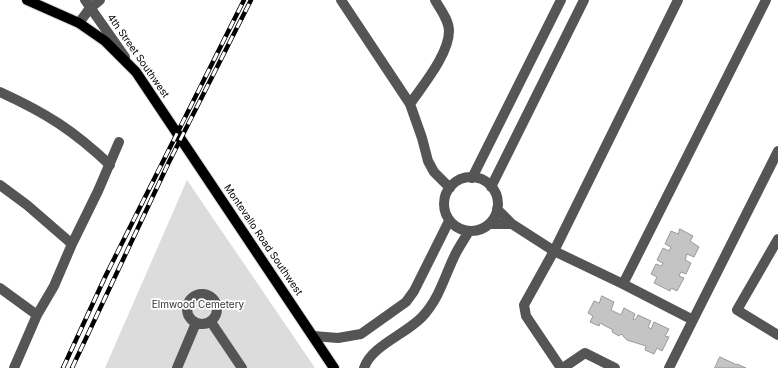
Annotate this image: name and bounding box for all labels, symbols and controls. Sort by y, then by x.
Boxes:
street label: 4th Street Southwest [105,12,171,100]
street label: Montevallo Road Southwest [221,182,305,298]
park label: Elmwood Cemetery [152,299,244,311]

